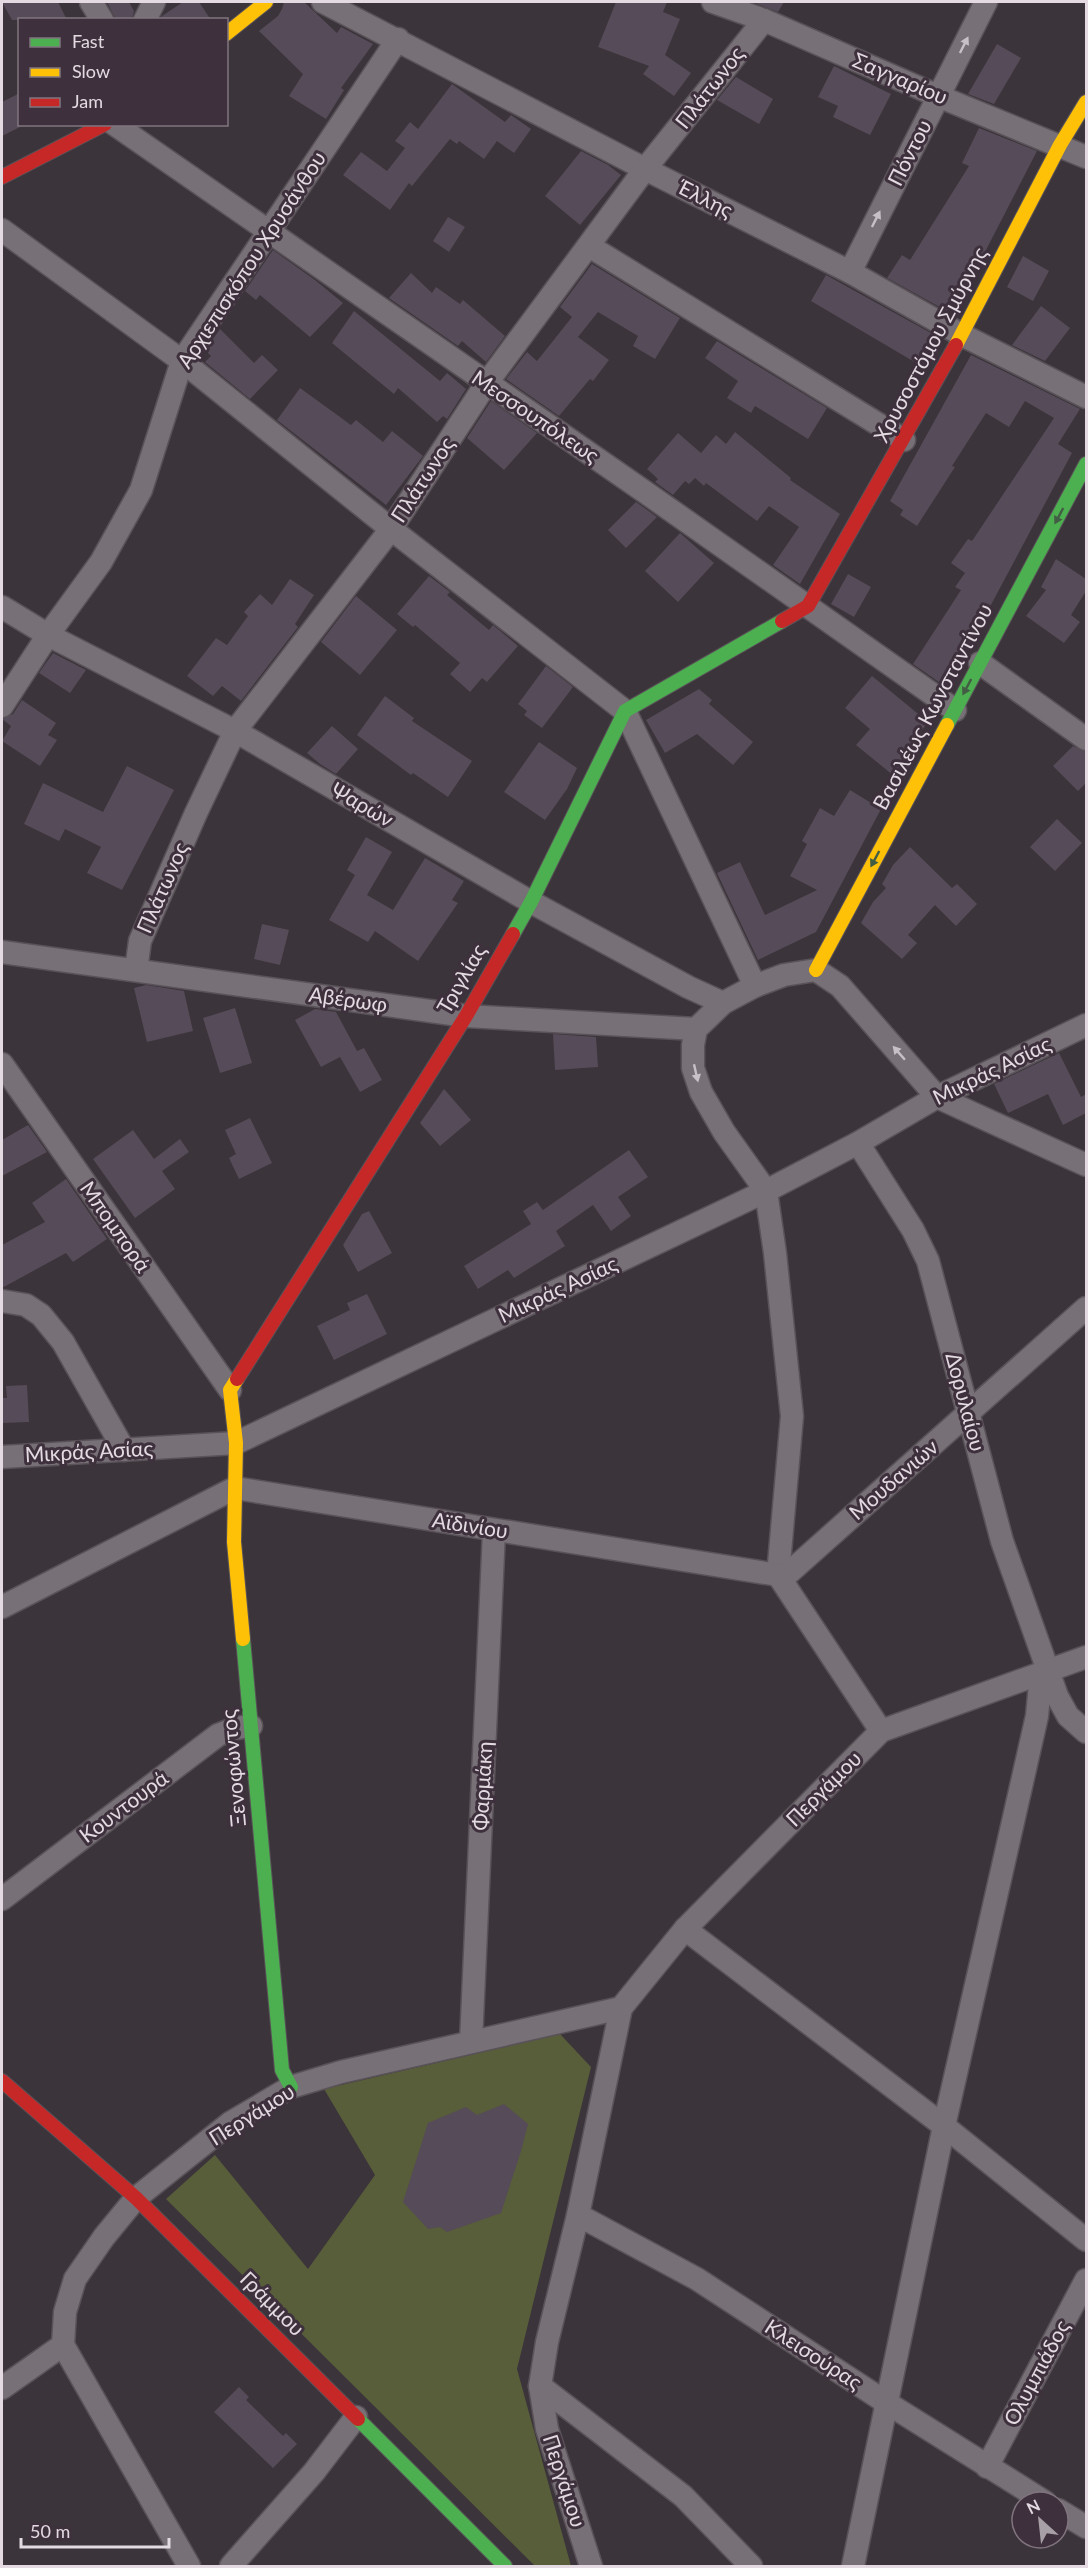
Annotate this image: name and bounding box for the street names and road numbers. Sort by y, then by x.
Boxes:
street label: Πλάτωνος [669,41,749,133]
street label: Σαγγαρίου [849,46,952,109]
street label: Πόντου [881,115,936,190]
street label: Αρχιεπισκόπου Χρυσάνθου [171,146,330,372]
street label: Έλλης [674,173,738,222]
street label: Χρυσοστόμου Σμύρνης [868,242,992,446]
street label: Μεσσουπόλεως [468,364,604,468]
street label: Πλάτωνος [385,432,459,527]
street label: Βασιλέως Κωνσταντίνου [867,599,997,814]
street label: Ψαρών [327,776,398,831]
street label: Πλάτωνος [131,838,193,937]
street label: Τριγλίας [431,939,491,1018]
street label: Αβέρωφ [307,981,389,1016]
street label: Μικράς Ασίας [928,1030,1055,1109]
street label: Μπομπορά [76,1176,157,1277]
street label: Μικράς Ασίας [494,1250,621,1327]
street label: Δορυλαίου [941,1349,992,1454]
street label: Μουδανιών [843,1433,943,1524]
street label: Μικράς Ασίας [24,1435,154,1466]
street label: Αϊδινίου [431,1506,510,1543]
street label: Ξενοφώντος [215,1708,250,1828]
street label: Φαρμάκη [467,1741,496,1831]
street label: Περγάμου [780,1745,866,1831]
street label: Κουντουρά [74,1764,173,1847]
street label: Περγάμου [204,2078,299,2150]
street label: Γράμμου [236,2266,310,2340]
street label: Κλεισούρας [761,2313,867,2394]
street label: Ολυμπιάδος [998,2315,1074,2429]
street label: Περγάμου [539,2431,592,2530]

